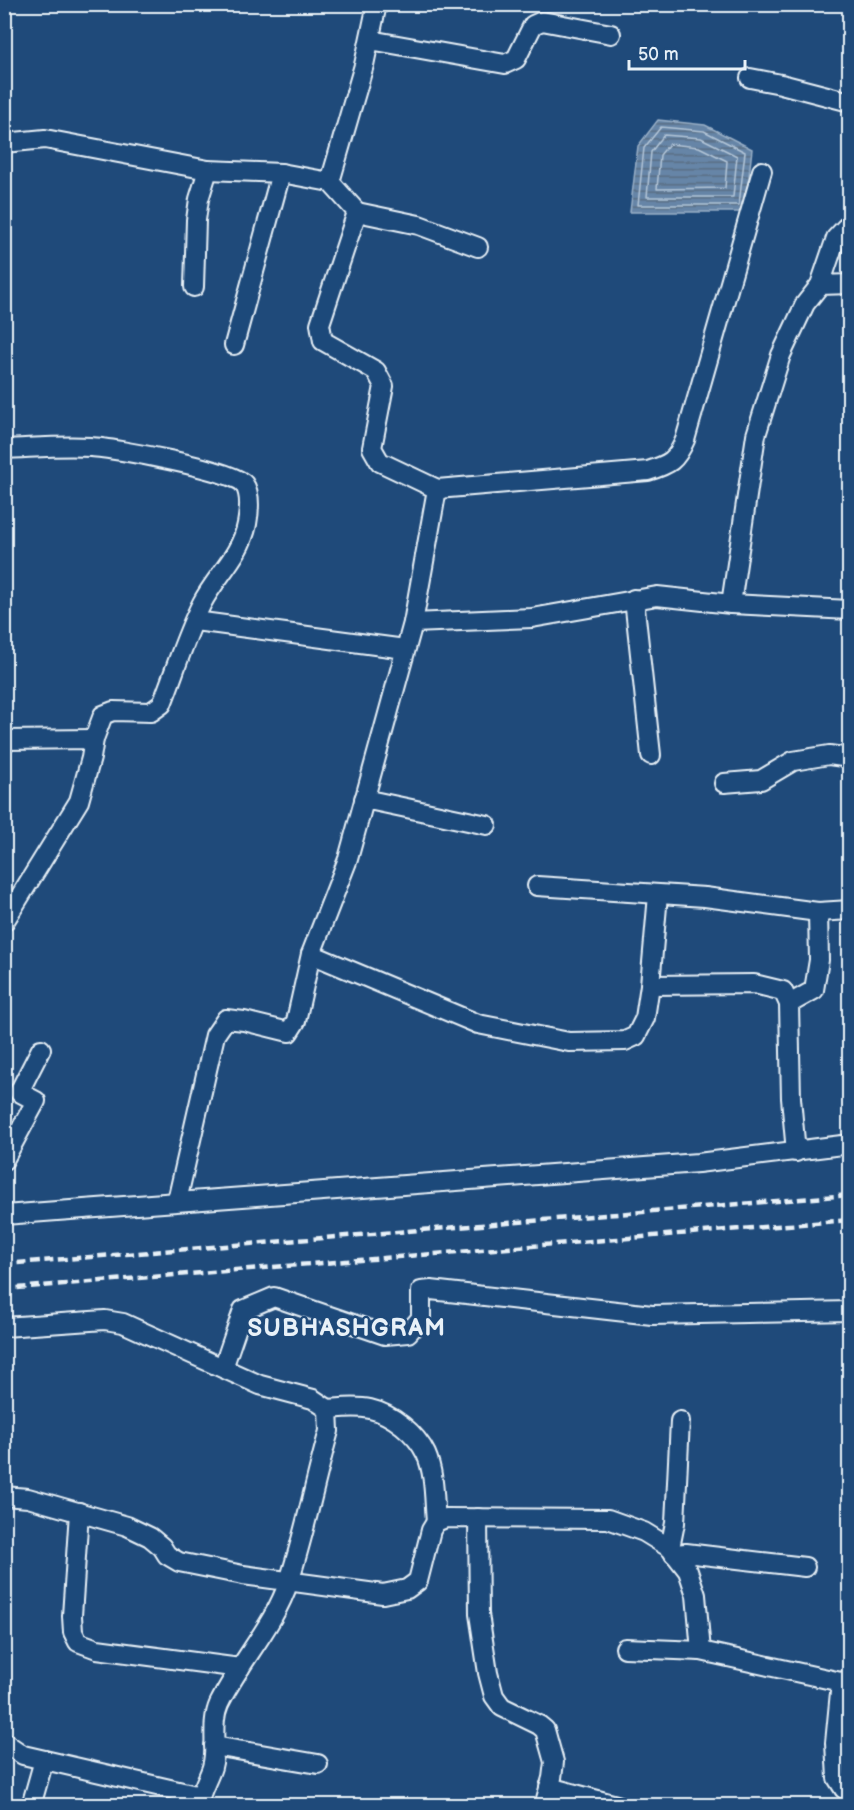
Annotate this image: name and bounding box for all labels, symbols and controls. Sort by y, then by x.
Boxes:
scale bar [629,33,744,71]
text: 50 m [638,44,679,65]
district label: SUBHASHGRAM [247,1314,447,1343]

